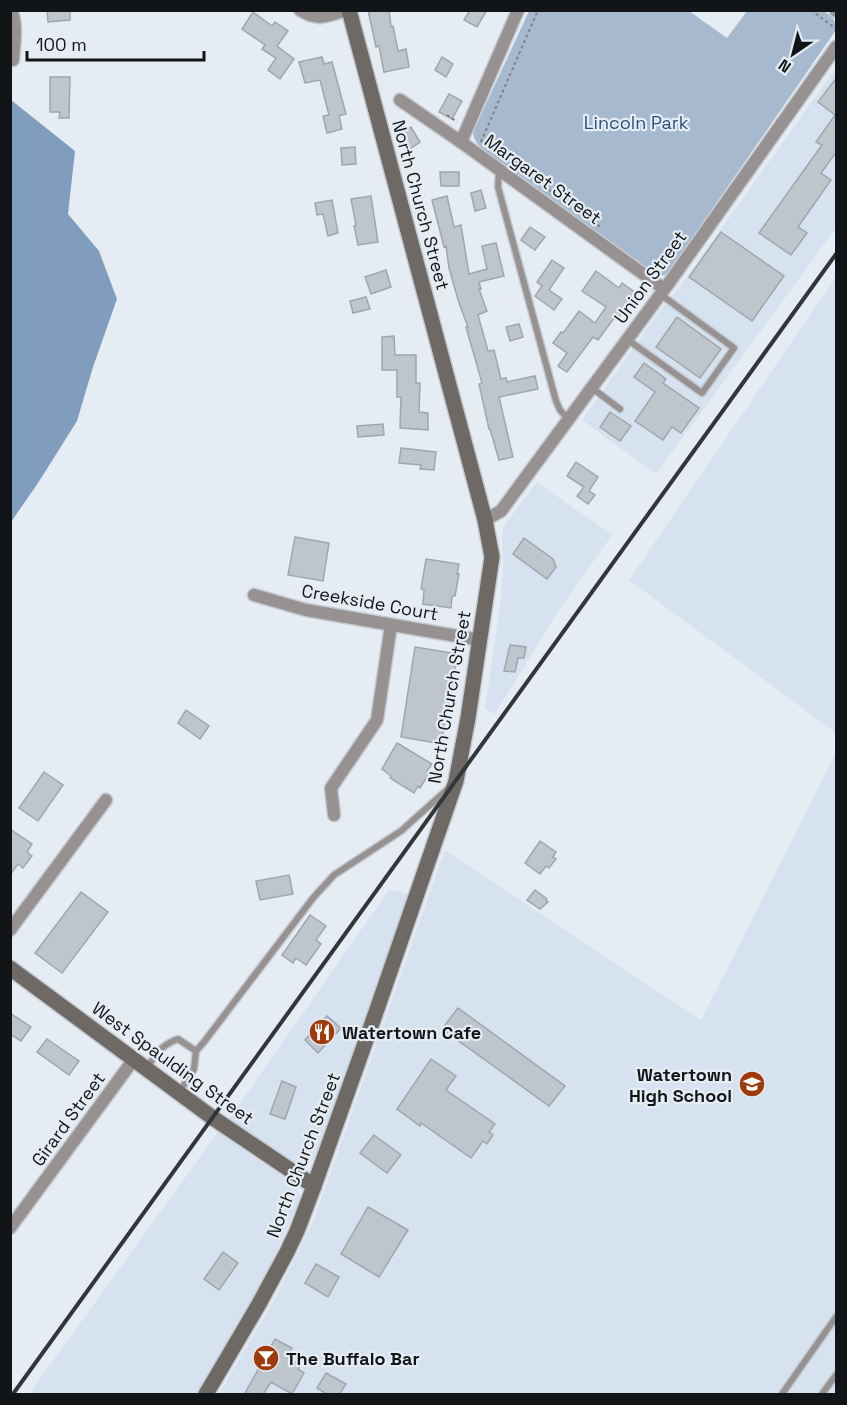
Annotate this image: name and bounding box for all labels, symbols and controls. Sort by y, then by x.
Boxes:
scale bar [27,24,204,62]
north arrow [763,24,823,84]
text: 100 m [36,33,87,56]
text: N [774,54,795,78]
park label: Lincoln Park [584,111,689,134]
street label: North Church Street [387,117,455,293]
street label: Margaret Street [480,129,606,229]
street label: Union Street [609,226,691,328]
street label: Creekside Court [300,579,440,625]
street label: North Church Street [422,609,476,785]
street label: West Spaulding Street [87,996,259,1130]
restaurant icon: Watertown Cafe [307,1017,337,1047]
place label: Watertown Cafe [342,1021,481,1044]
place label: Watertown High School [629,1063,732,1107]
street label: Girard Street [26,1067,110,1171]
street label: North Church Street [261,1069,345,1241]
school or university icon: Watertown High School [737,1069,767,1099]
bar icon: The Buffalo Bar [251,1343,281,1373]
place label: The Buffalo Bar [286,1347,420,1370]

